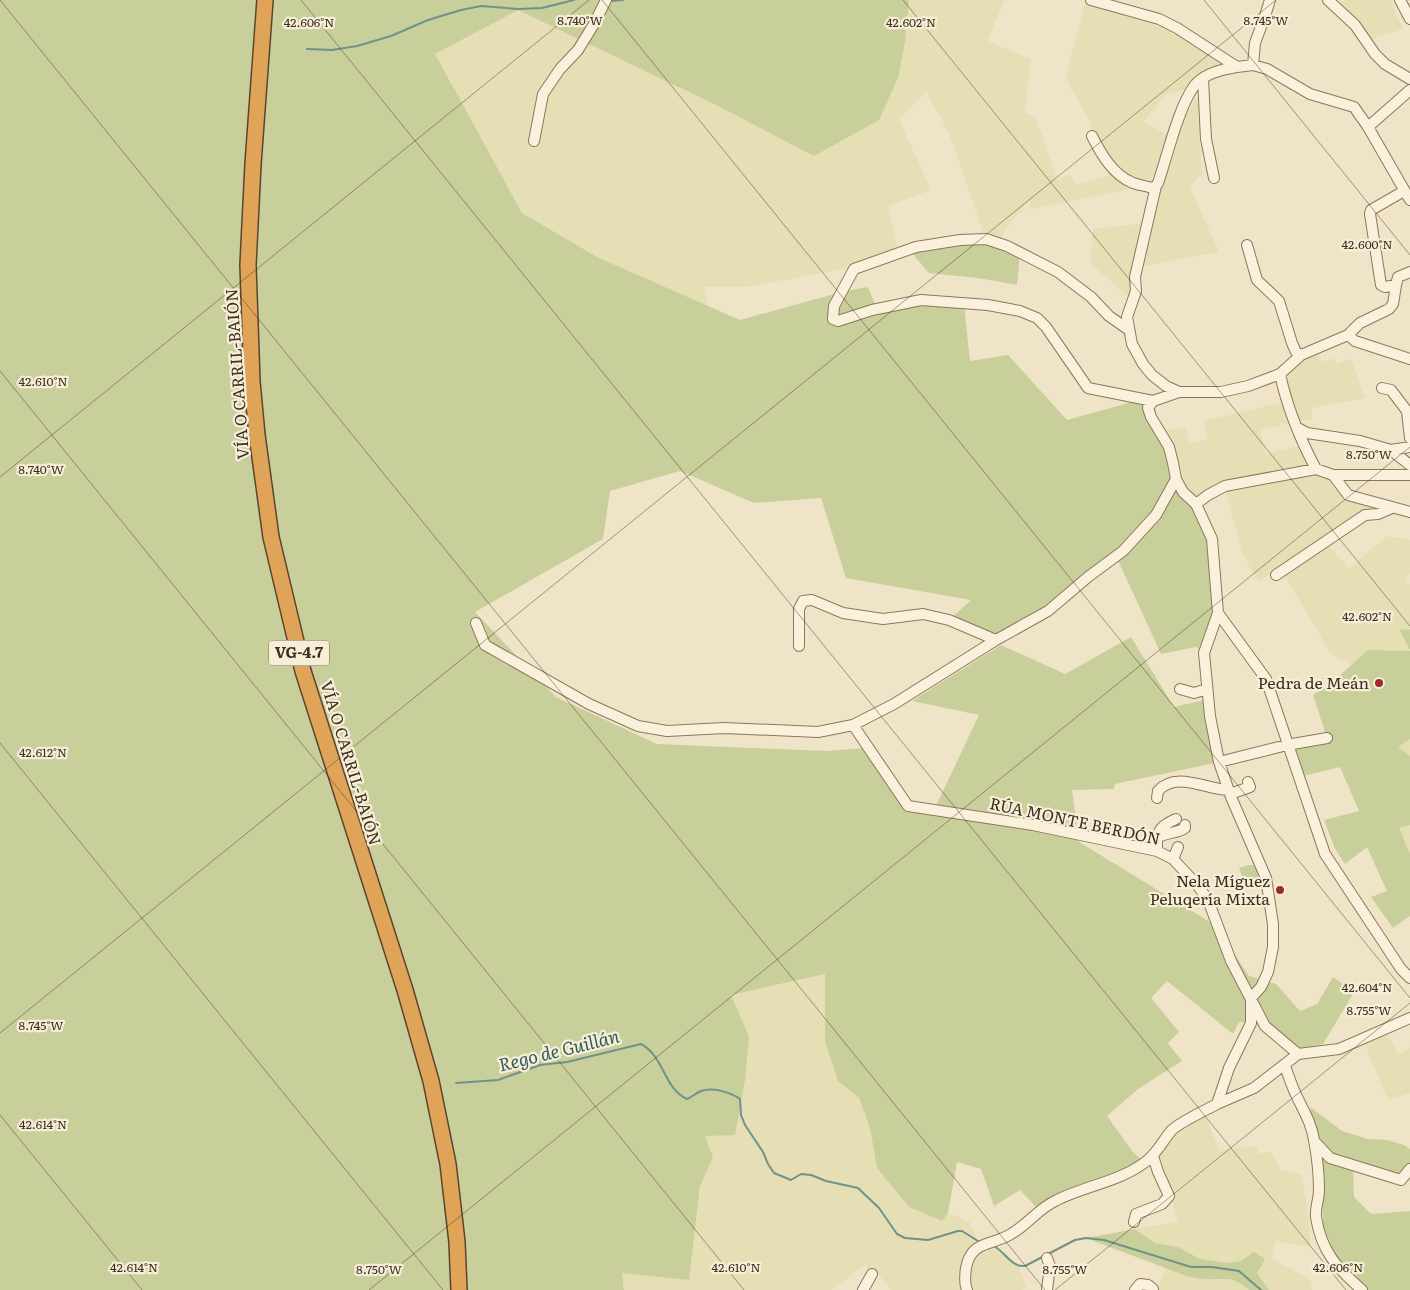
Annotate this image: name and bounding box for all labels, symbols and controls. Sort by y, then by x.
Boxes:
text: 8.740°W [557,11,603,29]
text: 8.745°W [1244,11,1288,29]
text: 42.606°N [284,13,334,31]
text: 42.602°N [886,13,936,31]
text: 42.600°N [1342,235,1392,253]
street label: VÍA O CARRIL-BAIÓN [218,288,254,460]
text: 42.610°N [19,372,67,390]
text: 8.750°W [1346,445,1392,463]
text: 8.740°W [18,460,64,478]
text: 42.602°N [1342,607,1392,625]
road number: VG-4.7 [269,640,329,666]
place label: Pedra de Meán [1258,670,1369,694]
street label: VÍA O CARRIL-BAIÓN [315,677,388,848]
marker: Pedra de Meán [1373,677,1385,689]
text: 42.612°N [19,743,67,761]
street label: RÚA MONTE BERDÓN [988,790,1163,850]
place label: Nela Míguez Peluqería Mixta [1150,868,1270,910]
marker: Nela Míguez Peluqería Mixta [1274,884,1286,896]
text: 42.604°N [1342,978,1392,996]
text: 8.755°W [1347,1001,1391,1019]
text: 8.745°W [19,1016,63,1034]
water label: Rego de Guillán [495,1021,622,1078]
text: 42.614°N [19,1115,67,1133]
text: 42.614°N [110,1258,158,1276]
text: 42.610°N [712,1258,760,1276]
text: 42.606°N [1313,1258,1363,1276]
text: 8.750°W [356,1260,402,1278]
text: 8.755°W [1043,1260,1087,1278]

